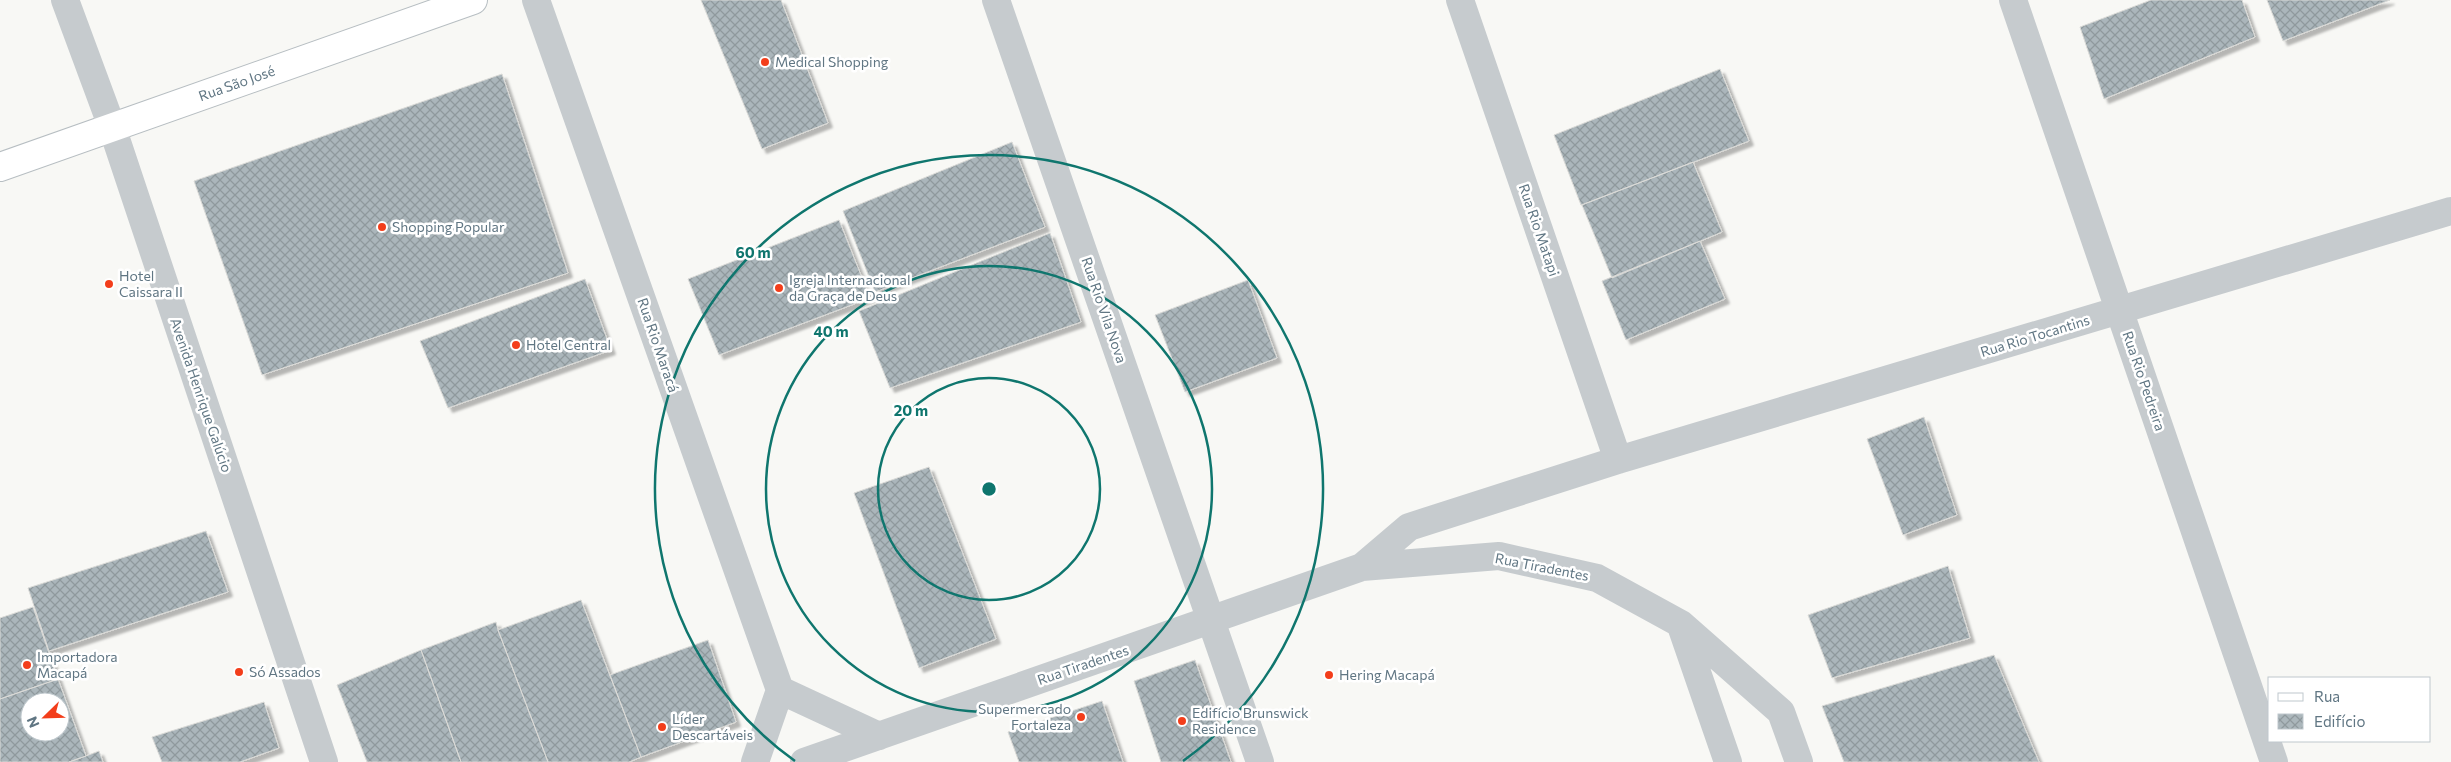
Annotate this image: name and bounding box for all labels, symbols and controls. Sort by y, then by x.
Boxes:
place label: Medical Shopping [775,53,889,70]
marker: Medical Shopping [759,56,771,68]
street label: Rua São José [196,62,277,104]
street label: Rua Rio Matapi [1516,181,1563,278]
place label: Shopping Popular [392,218,505,235]
marker: Shopping Popular [376,221,388,233]
text: 60 m [735,243,771,261]
street label: Rua Rio Vila Nova [1078,255,1131,365]
place label: Hotel Caissara II [119,267,183,300]
place label: Igreja Internacional da Graça de Deus [789,271,911,304]
marker: Hotel Caissara II [103,278,115,290]
marker: Igreja Internacional da Graça de Deus [773,282,785,294]
street label: Rua Rio Maracá [634,295,683,394]
street label: Rua Rio Tocantins [1978,311,2092,360]
street label: Avenida Henrique Galúcio [167,315,236,474]
text: 40 m [813,322,849,340]
street label: Rua Rio Pedreira [2119,329,2169,433]
place label: Hotel Central [526,336,611,353]
marker: Hotel Central [510,339,522,351]
text: 20 m [894,401,928,419]
centre of rings [980,480,998,498]
street label: Rua Tiradentes [1494,549,1591,584]
street label: Rua Tiradentes [1035,641,1131,688]
place label: Importadora Macapá [37,648,118,681]
marker: Importadora Macapá [21,659,33,671]
place label: Só Assados [249,663,321,680]
marker: Só Assados [233,666,245,678]
place label: Hering Macapá [1339,666,1435,683]
marker: Hering Macapá [1323,669,1335,681]
legend [2268,677,2431,742]
text: Rua [2314,687,2340,705]
north arrow [20,692,70,742]
place label: Supermercado Fortaleza [978,700,1071,733]
place label: Edifício Brunswick Residence [1192,704,1309,737]
place label: Líder Descartáveis [672,710,753,743]
marker: Supermercado Fortaleza [1075,711,1087,723]
text: Edifício [2314,712,2365,730]
text: N [23,714,42,730]
marker: Edifício Brunswick Residence [1176,715,1188,727]
marker: Líder Descartáveis [656,721,668,733]

